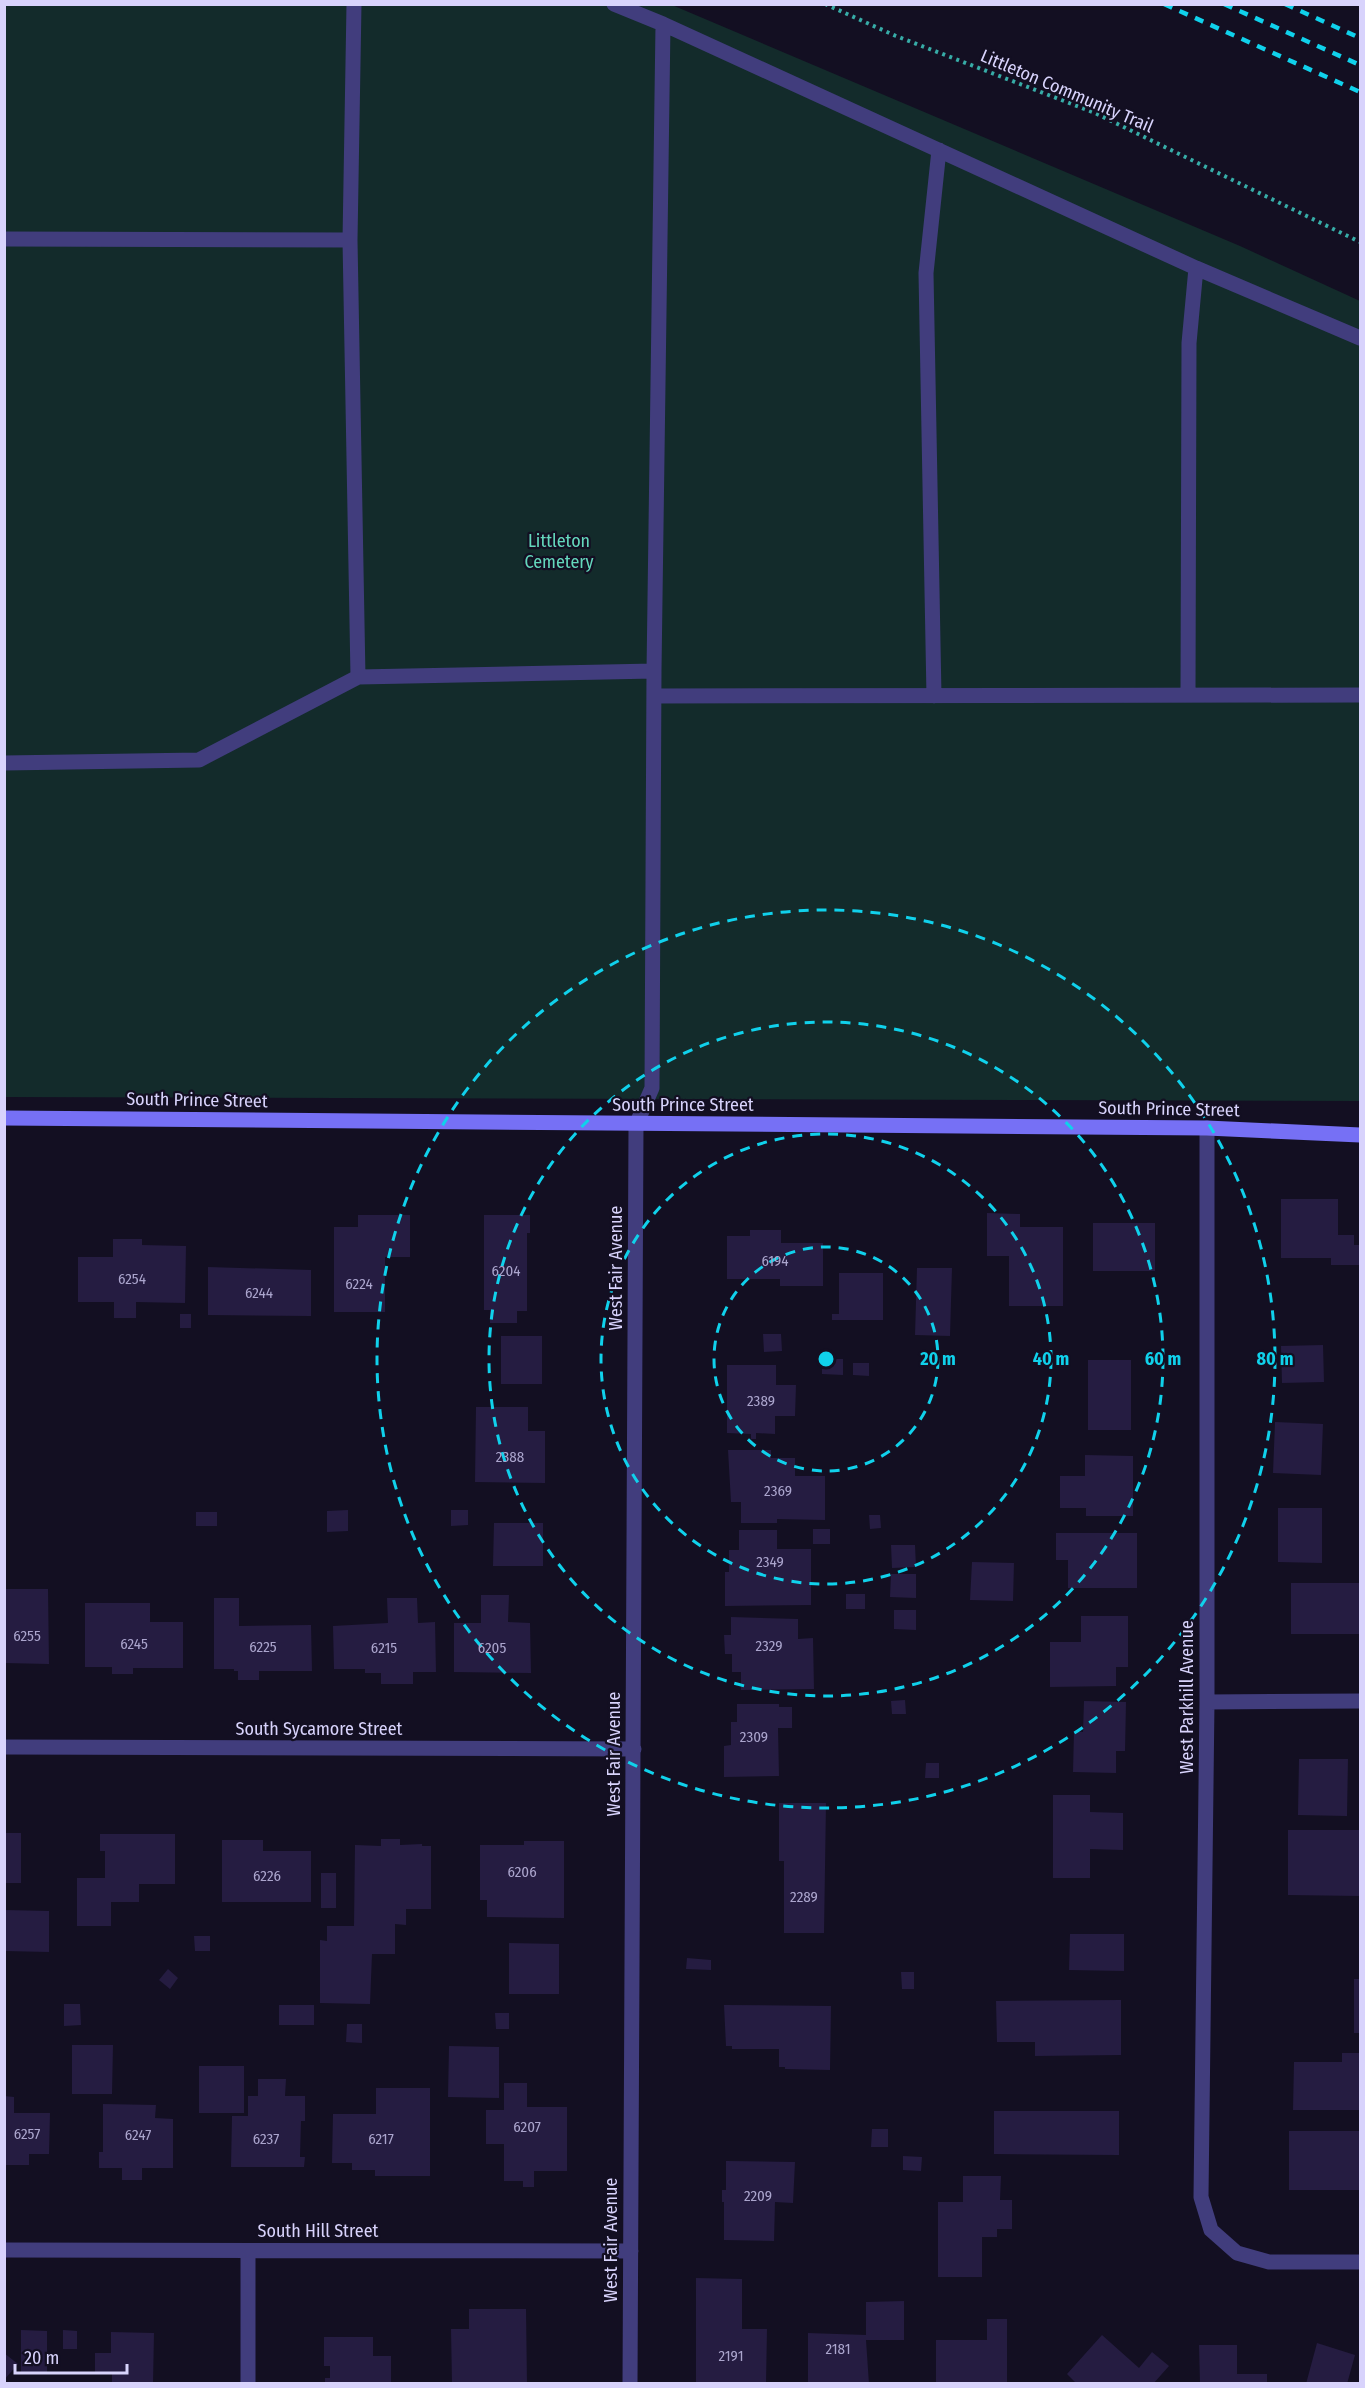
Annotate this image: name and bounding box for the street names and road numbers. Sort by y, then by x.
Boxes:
street label: Littleton Community Trail [977,45,1157,137]
street label: South Prince Street [126,1088,268,1112]
street label: South Prince Street [612,1094,754,1116]
street label: South Prince Street [1098,1097,1240,1121]
street label: West Fair Avenue [605,1206,627,1330]
street label: West Parkhill Avenue [1176,1620,1198,1774]
street label: West Fair Avenue [603,1692,625,1816]
street label: South Sycamore Street [236,1718,403,1740]
street label: West Fair Avenue [600,2178,622,2302]
street label: South Hill Street [258,2220,379,2242]

